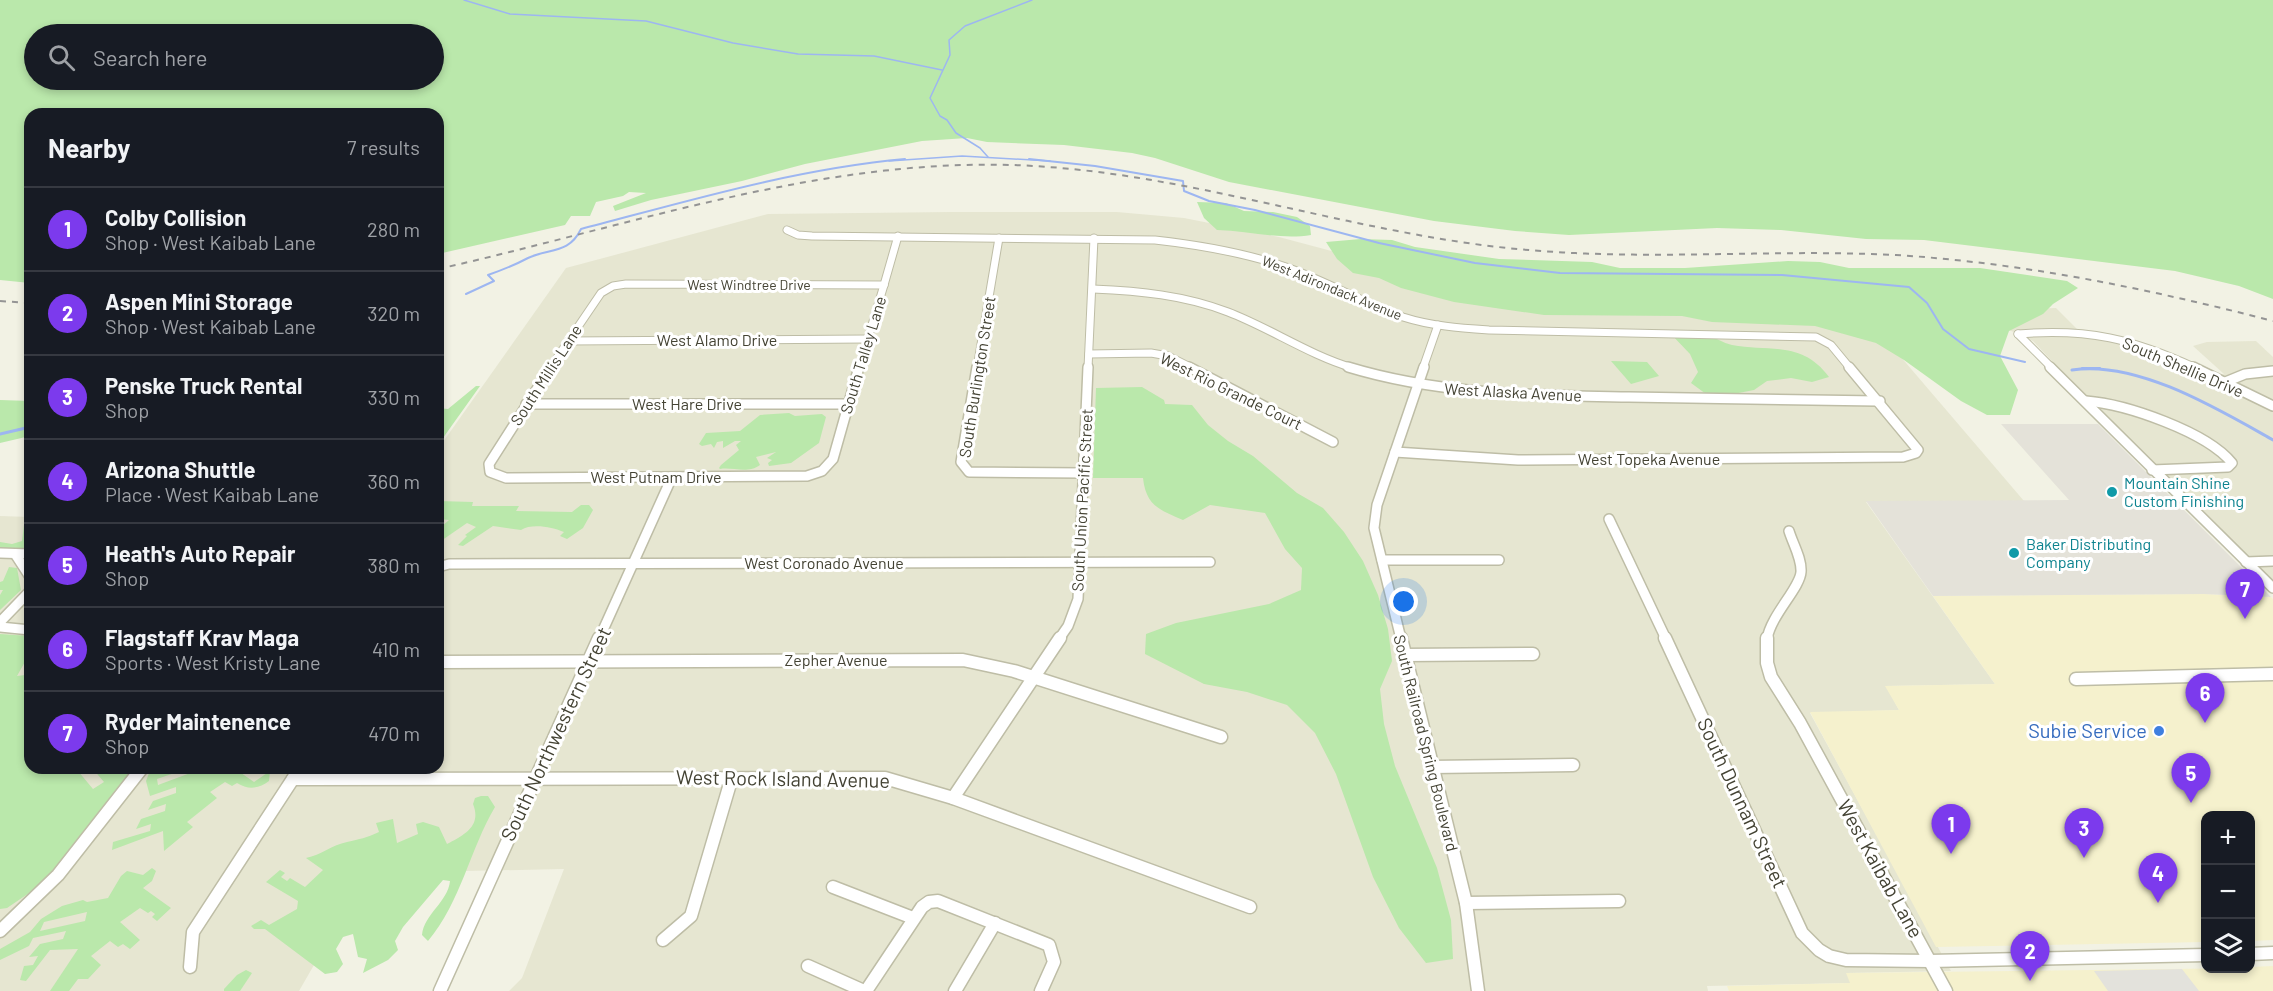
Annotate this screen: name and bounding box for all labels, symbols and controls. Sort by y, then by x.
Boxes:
search box [24,24,444,90]
icon: search [45,41,78,74]
text: Search here [93,44,207,70]
text: Nearby [48,132,130,163]
text: 7 results [347,135,420,159]
text: Colby Collision [105,204,246,230]
text: 1 [64,217,71,241]
text: 280 m [367,217,420,241]
text: Shop · West Kaibab Lane [105,230,316,254]
street label: West Adirondack Avenue [1260,252,1405,323]
street label: West Windtree Drive [687,276,811,293]
text: Aspen Mini Storage [105,288,293,314]
street label: South Talley Lane [836,294,889,416]
street label: South Burlington Street [954,295,999,459]
text: 2 [62,301,73,325]
text: 320 m [367,301,420,325]
text: Shop · West Kaibab Lane [105,314,316,338]
street label: South Millis Lane [506,321,585,429]
street label: West Alamo Drive [657,330,777,349]
street label: South Shellie Drive [2120,332,2247,401]
street label: West Rio Grande Court [1157,348,1305,433]
text: Penske Truck Rental [105,372,302,398]
street label: West Alaska Avenue [1444,378,1582,405]
text: 3 [62,385,73,409]
text: 330 m [368,385,420,409]
street label: West Hare Drive [632,394,742,413]
text: Shop [105,398,149,422]
street label: South Union Pacific Street [1067,408,1096,592]
street label: West Topeka Avenue [1578,449,1720,468]
text: Arizona Shuttle [105,456,255,482]
street label: West Putnam Drive [590,467,722,486]
text: 4 [61,469,74,493]
text: 360 m [368,469,420,493]
place label: Mountain Shine Custom Finishing [2124,473,2244,510]
text: Place · West Kaibab Lane [105,482,319,506]
marker: Mountain Shine Custom Finishing [2105,485,2119,499]
place label: Baker Distributing Company [2026,534,2151,571]
text: Heath's Auto Repair [105,540,295,566]
marker: Baker Distributing Company [2007,546,2021,560]
text: 5 [62,553,73,577]
text: 380 m [367,553,420,577]
street label: West Coronado Avenue [744,553,904,572]
text: Shop [105,566,149,590]
pin: 7 [2226,570,2264,619]
your location [1389,587,1418,616]
street label: South Northwestern Street [495,623,615,845]
text: Flagstaff Krav Maga [105,624,299,650]
street label: South Railroad Spring Boulevard [1390,633,1463,853]
text: 6 [62,637,73,661]
text: 410 m [372,637,420,661]
text: Sports · West Kristy Lane [105,650,321,674]
street label: Zepher Avenue [784,650,888,669]
pin: 6 [2186,674,2224,723]
text: Ryder Maintenence [105,708,291,734]
street label: South Dunnam Street [1693,714,1793,892]
place label: Subie Service [2028,718,2147,742]
text: 7 [63,721,72,745]
text: 470 m [368,721,420,745]
marker: Subie Service [2152,724,2166,738]
text: Shop [105,734,149,758]
pin: 5 [2172,754,2210,803]
street label: West Rock Island Avenue [676,764,890,792]
street label: West Kaibab Lane [1833,795,1929,942]
pin: 1 [1932,804,1970,854]
pin: 3 [2064,808,2104,858]
map controls [2201,811,2255,973]
button: + [2201,811,2255,865]
pin: 4 [2138,854,2178,903]
button: − [2201,865,2255,919]
button: layers [2201,919,2255,973]
pin: 2 [2010,932,2050,981]

